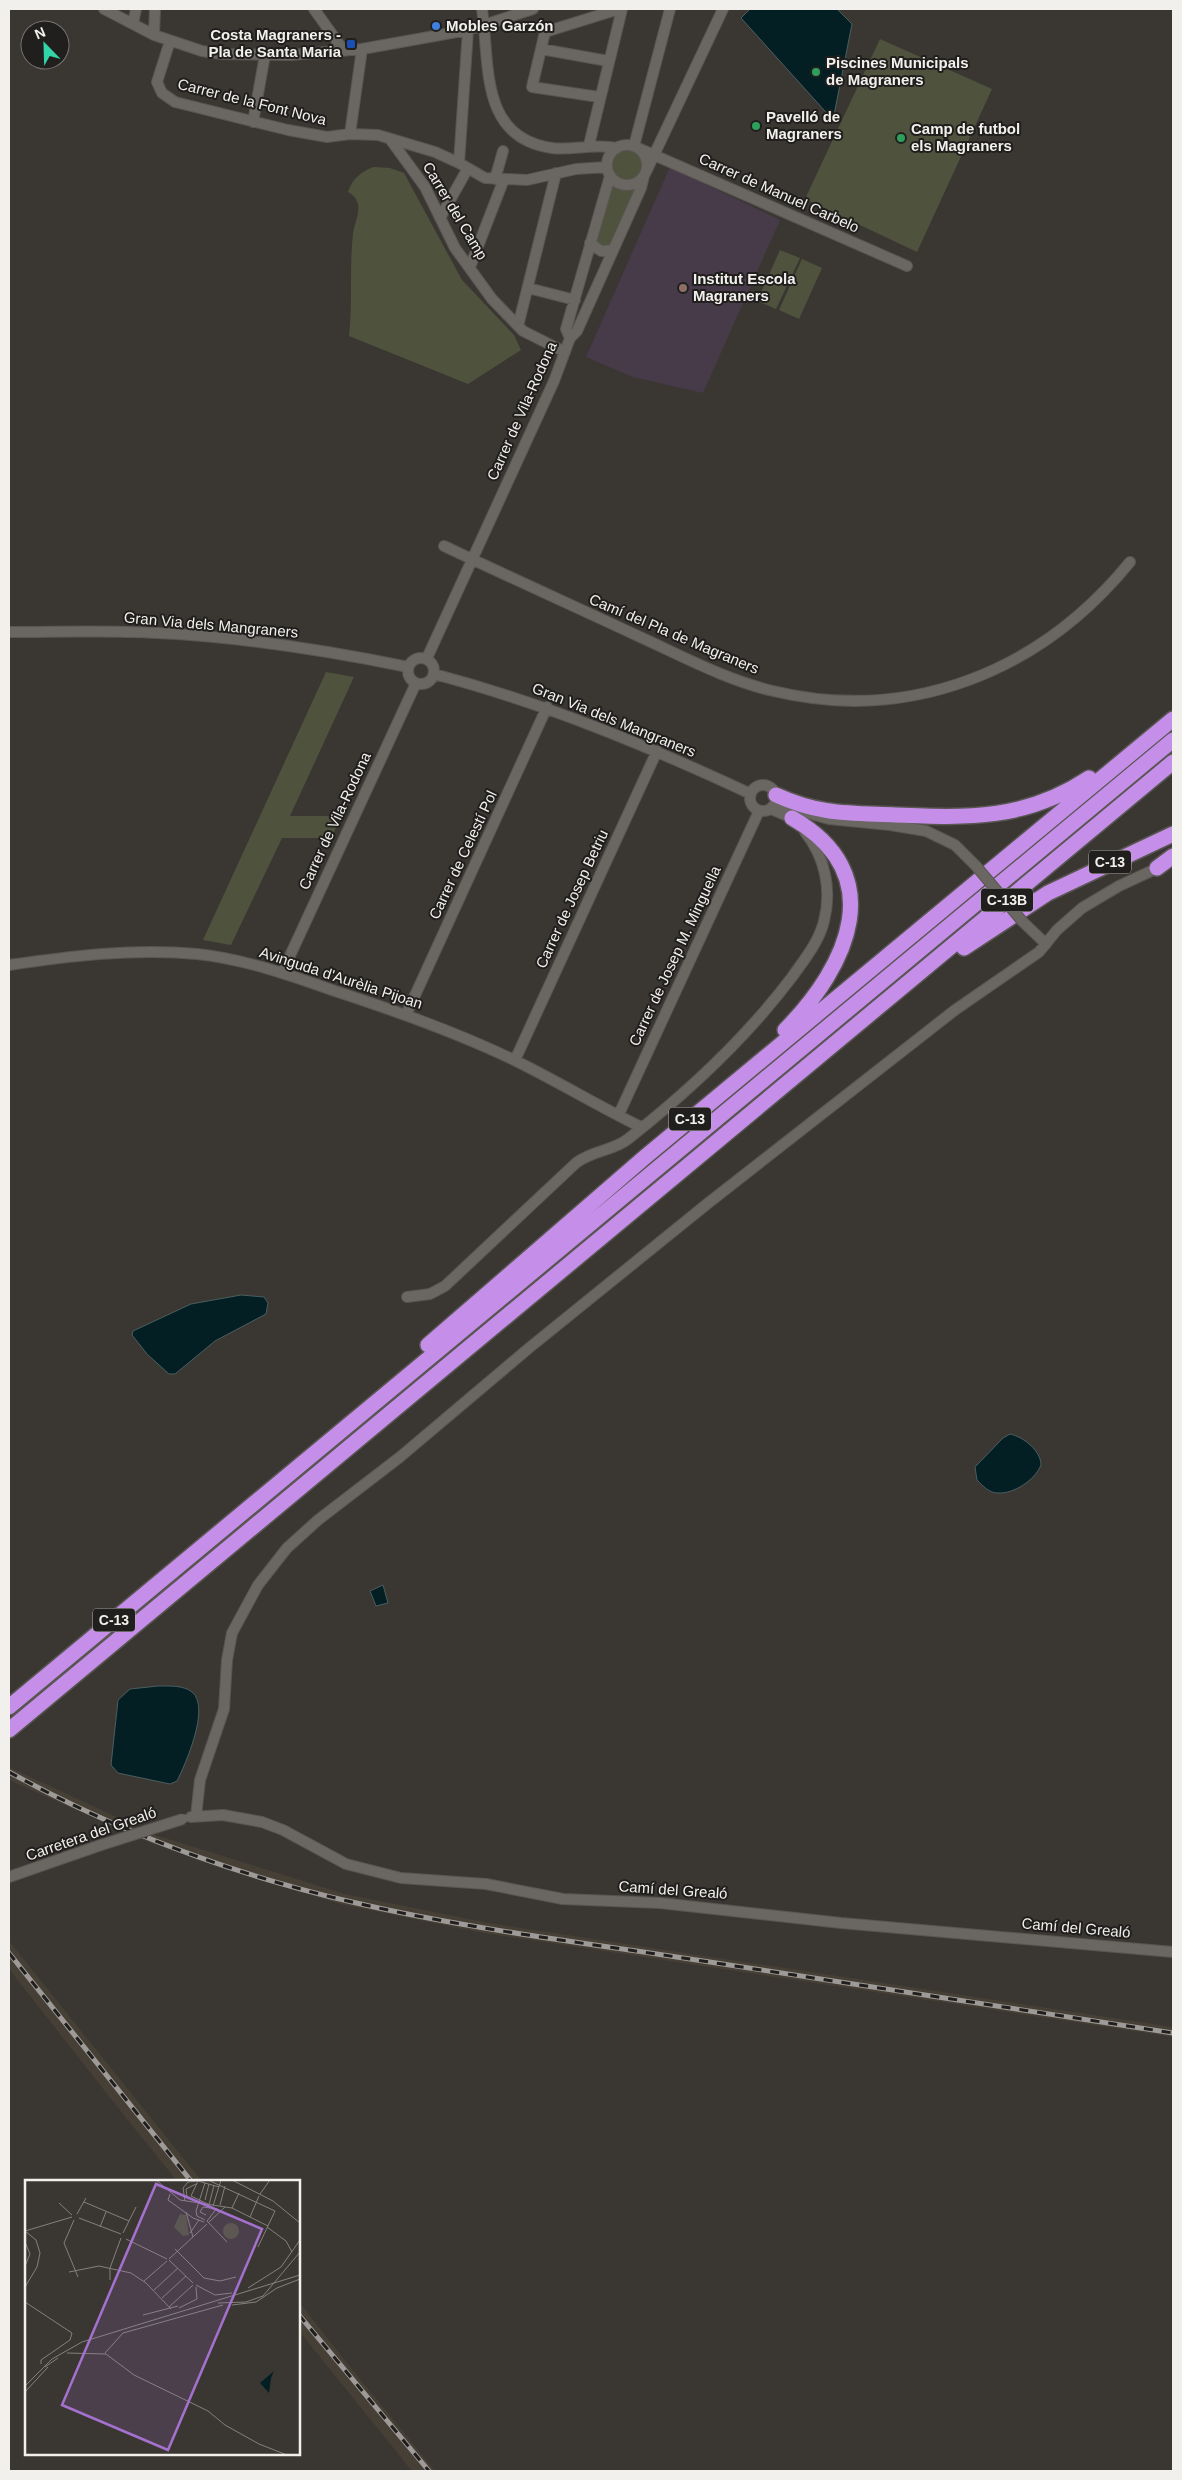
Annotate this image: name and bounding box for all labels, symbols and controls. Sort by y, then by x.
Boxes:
place label: Mobles Garzón [446,17,554,34]
north arrow [20,20,70,70]
marker: Mobles Garzón [430,20,442,32]
text: N [32,24,48,42]
place label: Costa Magraners - Pla de Santa Maria [208,26,342,60]
marker: Costa Magraners - Pla de Santa Maria [345,38,357,50]
place label: Piscines Municipals de Magraners [826,54,969,88]
marker: Piscines Municipals de Magraners [810,66,822,78]
street label: Carrer de la Font Nova [176,75,329,128]
place label: Pavelló de Magraners [766,108,842,142]
marker: Pavelló de Magraners [750,120,762,132]
place label: Camp de futbol els Magraners [911,120,1020,154]
marker: Camp de futbol els Magraners [895,132,907,144]
street label: Carrer de Manuel Carbelo [697,150,862,236]
street label: Carrer del Camp [420,159,491,263]
place label: Institut Escola Magraners [693,270,796,304]
marker: Institut Escola Magraners [677,282,689,294]
street label: Carrer de Vila-Rodona [483,338,560,483]
street label: Camí del Pla de Magraners [587,590,762,677]
street label: Gran Via dels Mangraners [123,608,299,641]
street label: Gran Via dels Mangraners [530,679,698,760]
street label: Carrer de Vila-Rodona [295,749,374,892]
street label: Carrer de Celestí Pol [425,788,500,922]
street label: Carrer de Josep Betriu [532,827,611,971]
road number: C-13 [1089,850,1131,874]
street label: Carrer de Josep M. Minguella [625,862,724,1049]
road number: C-13B [981,888,1033,912]
street label: Avinguda d'Aurèlia Pijoan [258,943,425,1012]
road number: C-13 [669,1108,711,1130]
road number: C-13 [93,1608,135,1632]
street label: Carretera del Grealó [23,1803,158,1864]
street label: Camí del Grealó [618,1877,728,1902]
street label: Camí del Grealó [1021,1914,1131,1941]
inset map [25,2180,300,2455]

